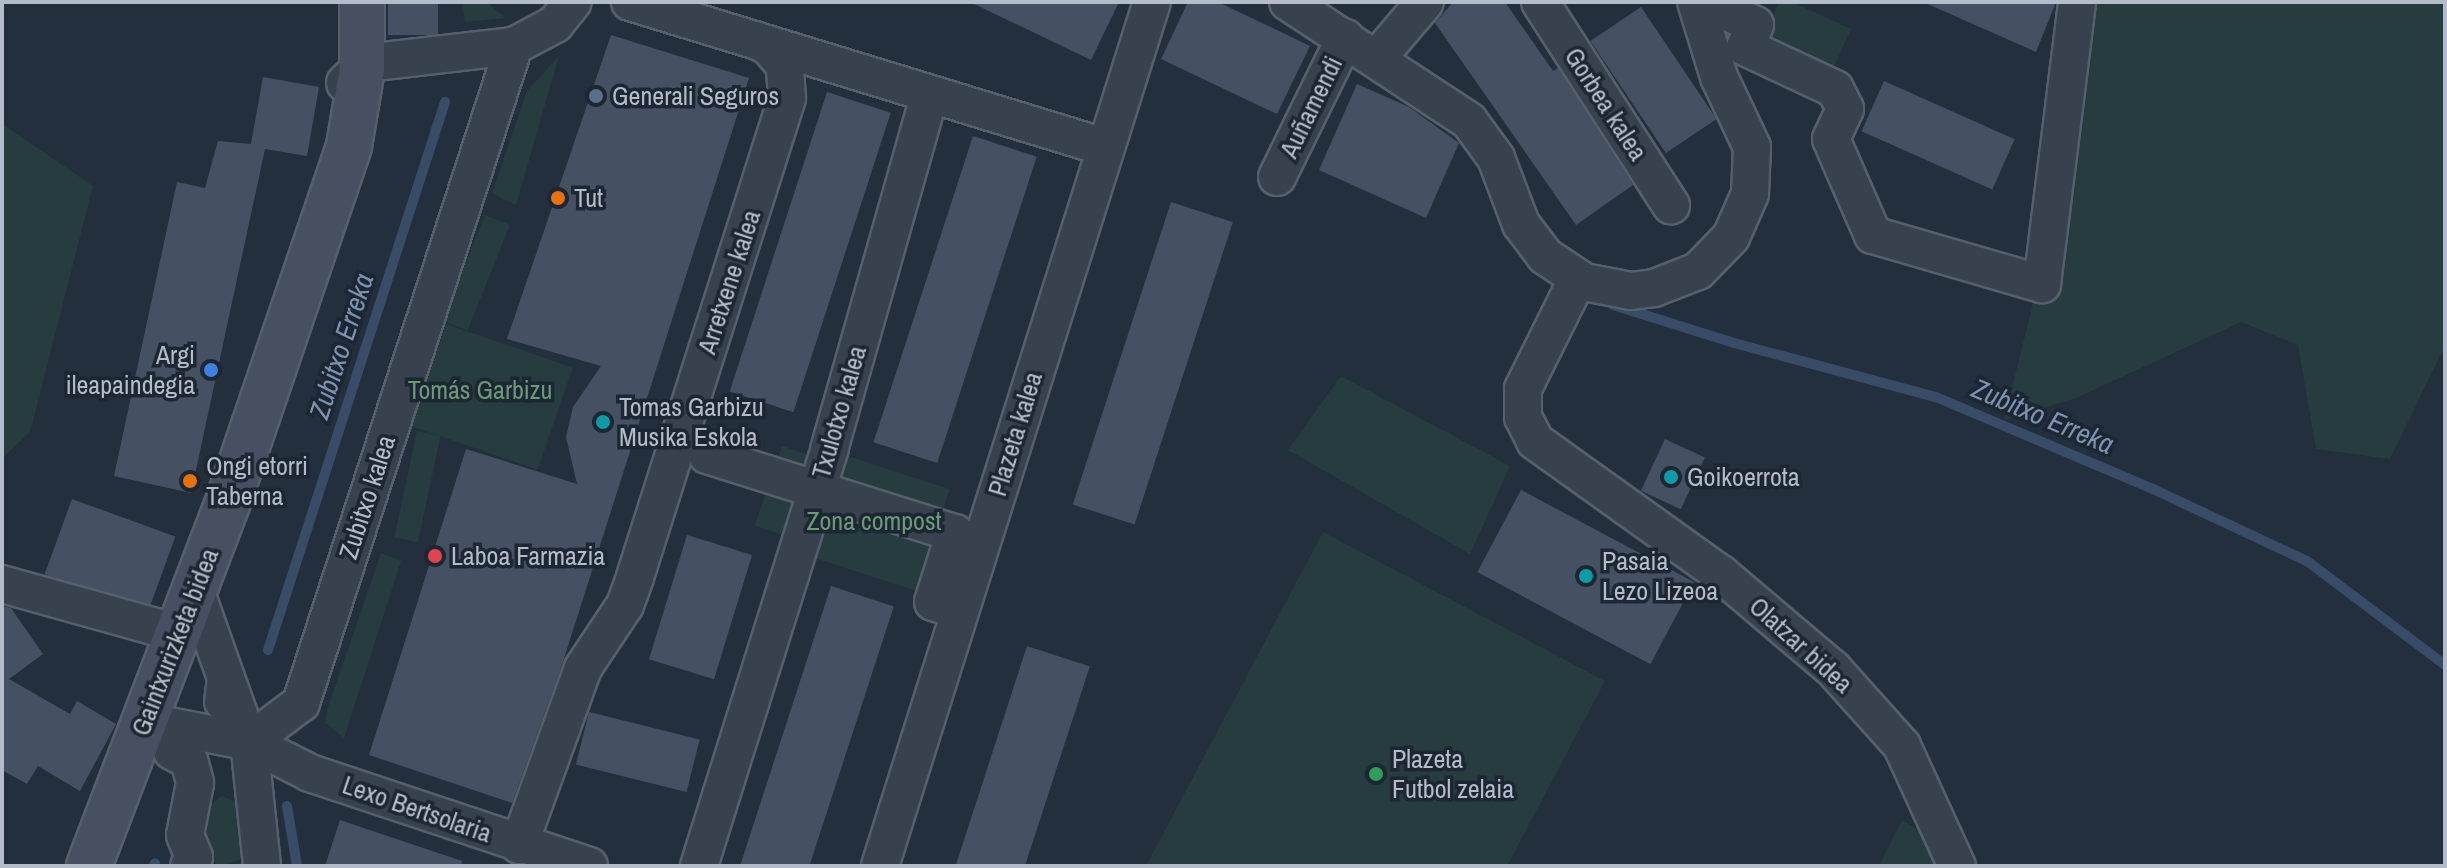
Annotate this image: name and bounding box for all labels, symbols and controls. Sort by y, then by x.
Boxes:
street label: Gorbea kalea [1558,42,1654,166]
street label: Auñamendi [1273,51,1349,163]
place label: Generali Seguros [612,80,779,112]
marker: Generali Seguros [587,87,605,105]
place label: Tut [574,182,603,214]
marker: Tut [549,189,567,207]
street label: Arretxene kalea [691,206,767,358]
water label: Zubitxo Erreka [302,269,380,423]
place label: Argi ileapaindegia [66,339,195,400]
street label: Txulotxo kalea [805,342,873,482]
marker: Argi ileapaindegia [202,361,220,379]
street label: Plazeta kalea [981,368,1049,500]
water label: Zubitxo Erreka [1967,371,2119,461]
park label: Tomás Garbizu [408,374,552,406]
place label: Tomas Garbizu Musika Eskola [619,391,764,452]
marker: Tomas Garbizu Musika Eskola [594,413,612,431]
street label: Zubitxo kalea [332,431,402,563]
place label: Ongi etorri Taberna [206,450,308,512]
place label: Goikoerrota [1687,461,1800,493]
marker: Goikoerrota [1662,468,1680,486]
marker: Ongi etorri Taberna [181,472,199,490]
park label: Zona compost [806,505,942,537]
place label: Laboa Farmazia [451,540,605,572]
street label: Gaintxurizketa bidea [125,544,225,740]
place label: Pasaia Lezo Lizeoa [1602,545,1718,606]
marker: Laboa Farmazia [426,547,444,565]
marker: Pasaia Lezo Lizeoa [1577,567,1595,585]
street label: Olatzar bidea [1743,591,1859,699]
place label: Plazeta Futbol zelaia [1392,743,1514,804]
marker: Plazeta Futbol zelaia [1367,765,1385,783]
street label: Lexo Bertsolaria [339,769,495,849]

